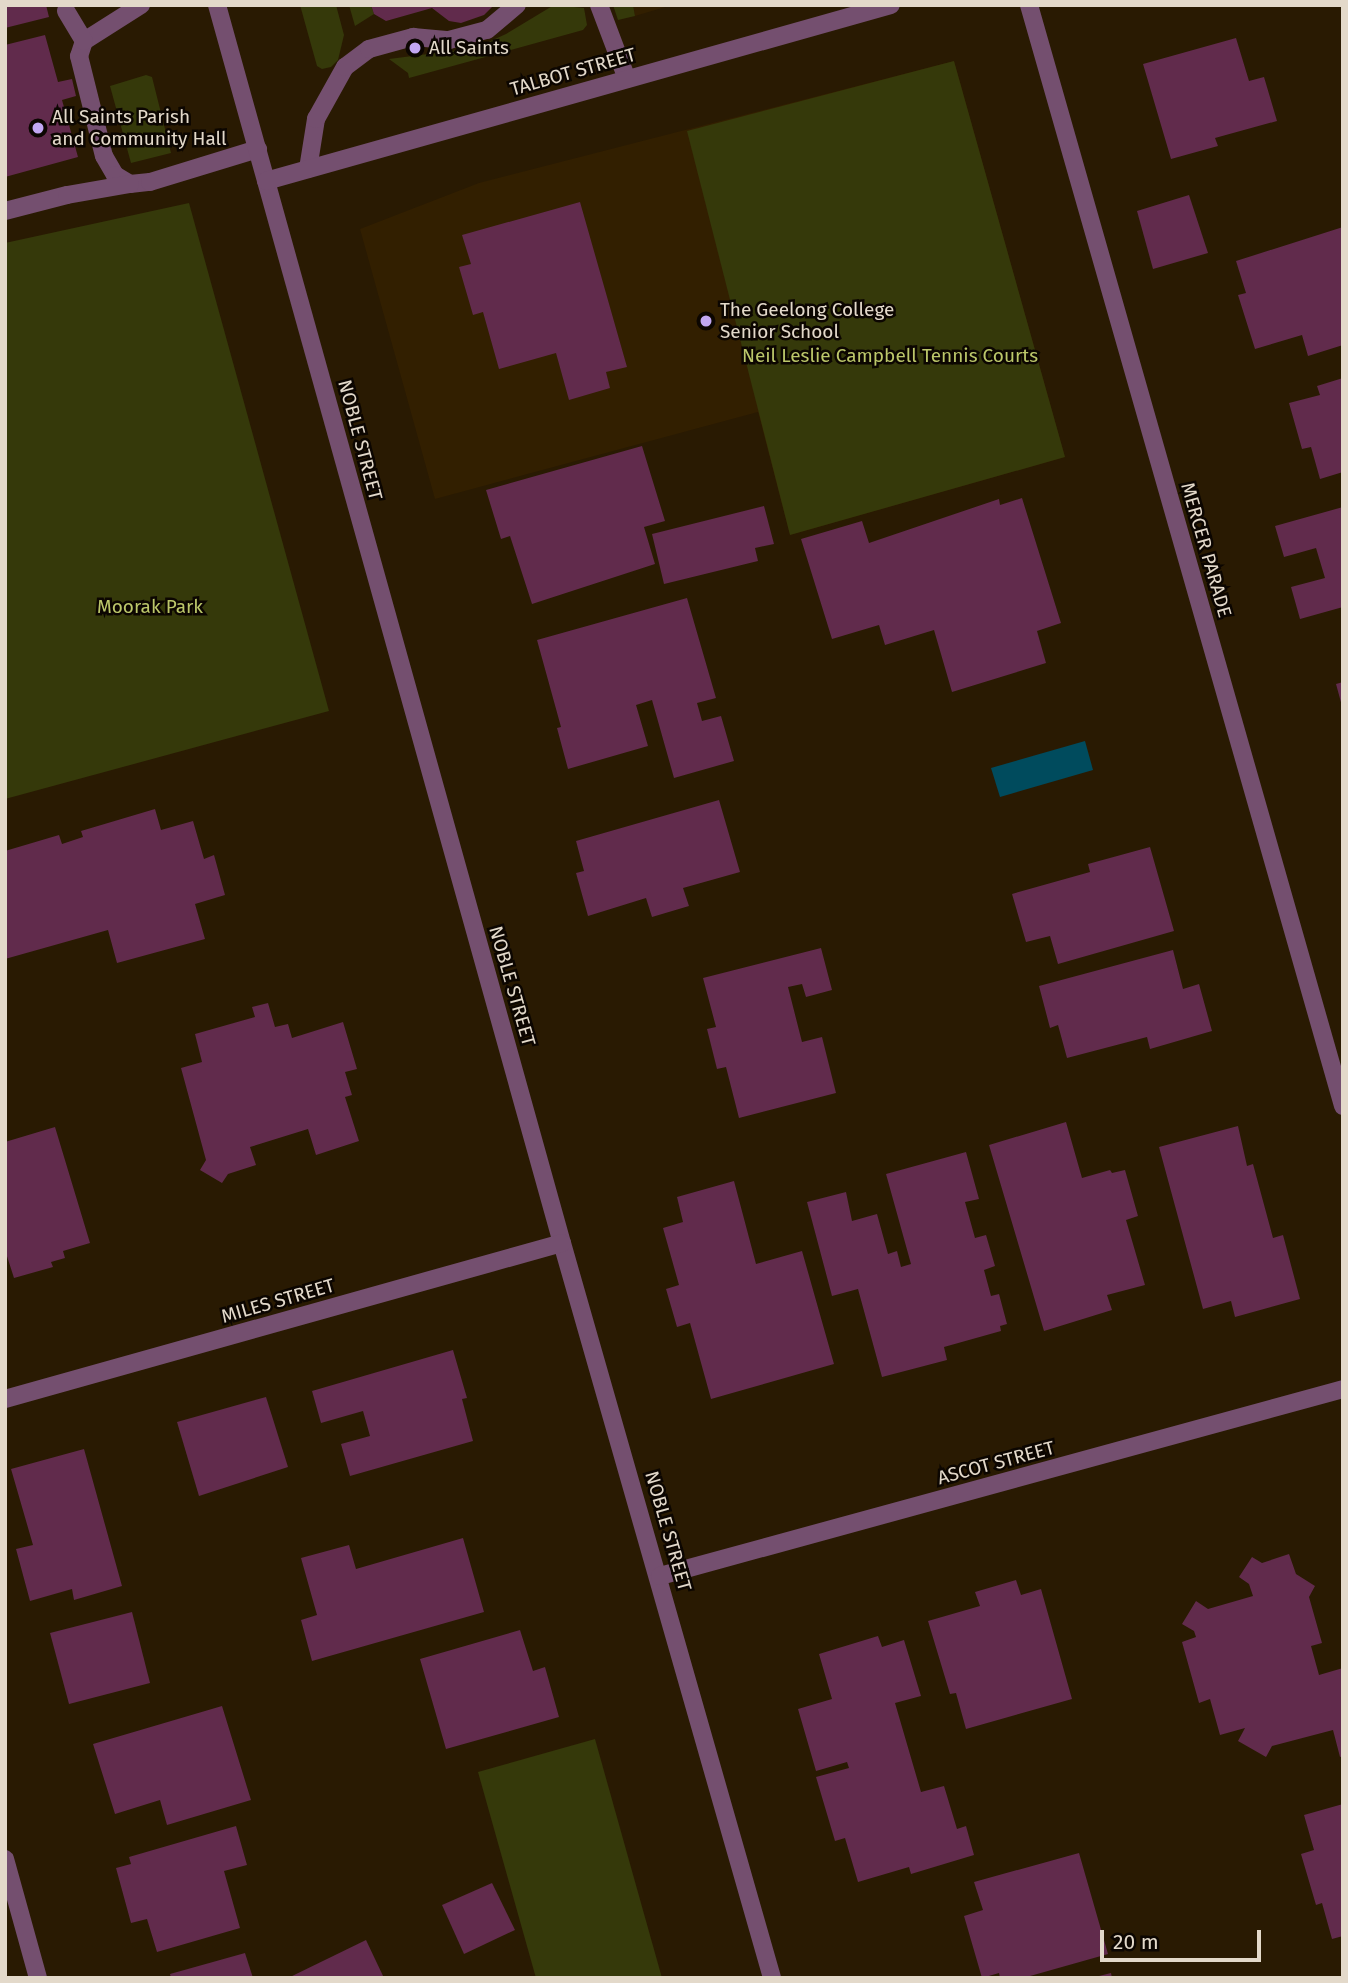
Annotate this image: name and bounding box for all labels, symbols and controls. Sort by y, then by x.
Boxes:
place label: All Saints [429,37,509,59]
marker: All Saints [407,40,423,56]
street label: TALBOT STREET [508,43,638,101]
place label: All Saints Parish and Community Hall [52,106,227,150]
marker: All Saints Parish and Community Hall [30,120,46,136]
place label: The Geelong College Senior School [720,299,894,343]
marker: The Geelong College Senior School [698,313,714,329]
park label: Neil Leslie Campbell Tennis Courts [742,345,1038,367]
street label: NOBLE STREET [333,377,387,503]
street label: MERCER PARADE [1176,480,1236,620]
park label: Moorak Park [97,596,203,618]
street label: NOBLE STREET [484,923,540,1049]
street label: MILES STREET [219,1274,337,1328]
street label: ASCOT STREET [935,1436,1057,1490]
street label: NOBLE STREET [640,1468,696,1594]
scale bar [1103,1916,1264,1960]
text: 20 m [1113,1929,1159,1955]

